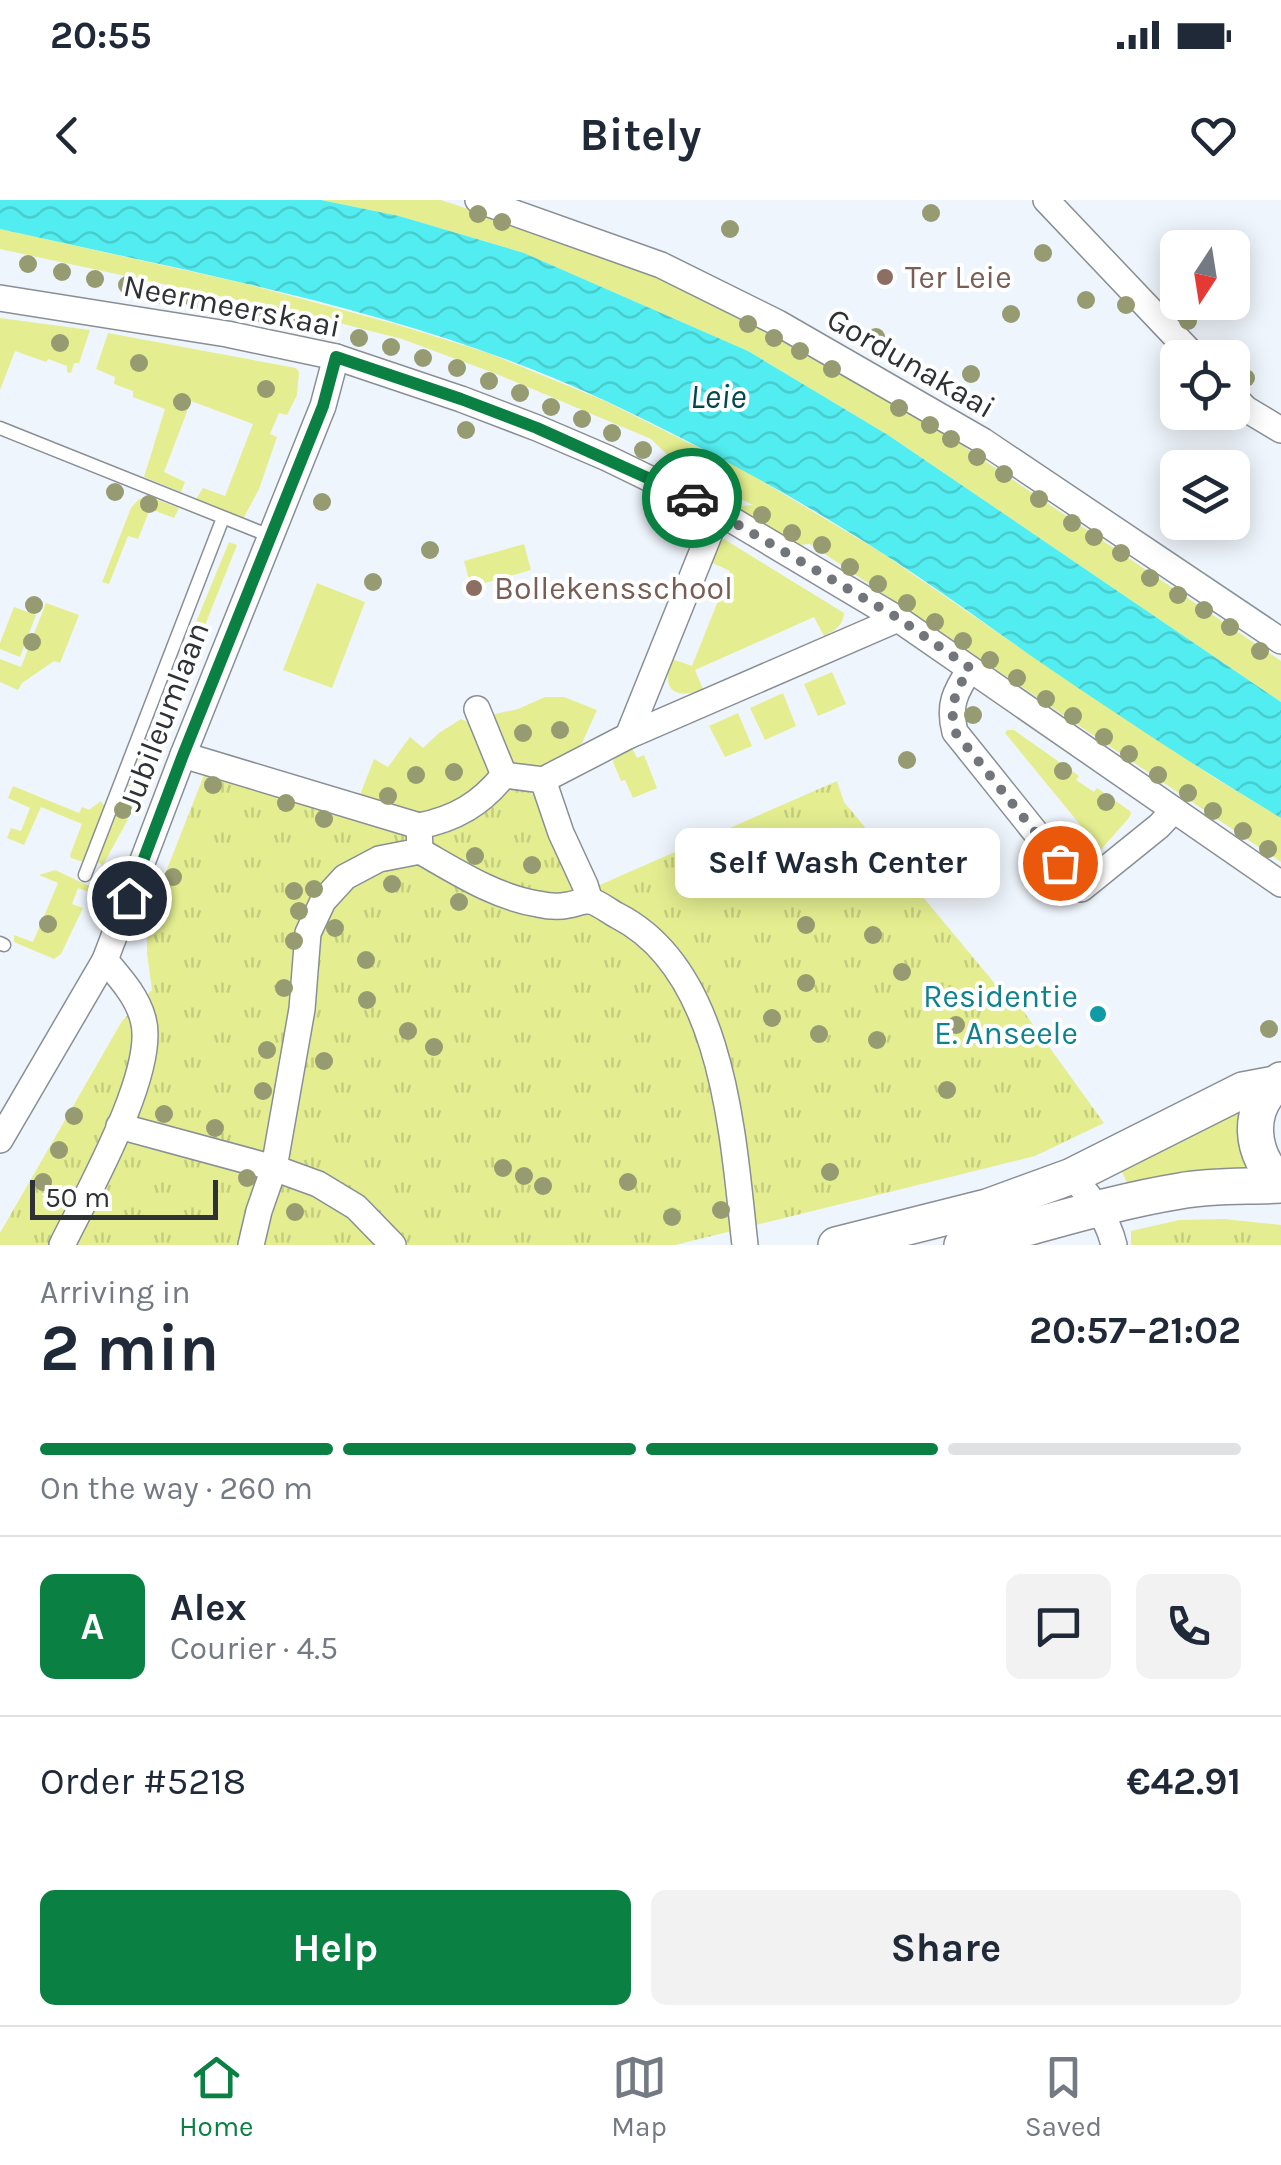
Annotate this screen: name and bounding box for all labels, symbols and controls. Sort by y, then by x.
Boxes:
text: 20:55 [50,13,152,58]
icon: back [40,108,95,163]
icon: heart [1186,108,1241,163]
text: Bitely [580,109,701,161]
north arrow [1160,230,1250,320]
map controls [1160,230,1250,540]
place label: Ter Leie [905,259,1012,296]
marker: Ter Leie [874,266,896,288]
street label: Neermeerskaai [120,267,344,345]
street label: Gordunakaai [820,300,1002,426]
button: locate [1160,340,1250,430]
water label: Leie [690,376,746,417]
courier [642,448,742,548]
button: layers [1160,450,1250,540]
icon: car [665,471,720,526]
place label: Bollekensschool [494,570,733,607]
marker: Bollekensschool [463,577,485,599]
street label: Jubileumlaan [111,616,217,816]
pin [1018,821,1103,906]
callout: Self Wash Center [675,828,1000,898]
icon: bag [1033,836,1088,891]
text: Self Wash Center [708,844,967,881]
pin [87,856,172,941]
icon: home [102,871,157,926]
place label: Residentie E. Anseele [923,978,1078,1052]
marker: Residentie E. Anseele [1087,1003,1109,1025]
scale bar [30,1175,218,1220]
text: 50 m [45,1181,110,1214]
text: Arriving in [40,1274,191,1311]
text: 20:57–21:02 [1029,1308,1241,1353]
text: 2 min [40,1310,219,1386]
text: On the way · 260 m [40,1470,313,1507]
button: chat [1006,1574,1111,1679]
button: phone [1136,1574,1241,1679]
text: Alex [170,1585,247,1630]
text: A [81,1604,104,1649]
text: Courier · 4.5 [170,1630,338,1667]
text: Order #5218 [40,1759,246,1804]
text: €42.91 [1126,1759,1241,1804]
button: Help [40,1890,631,2005]
button: Share [651,1890,1241,2005]
tab: Home [179,2050,254,2143]
tab: Map [611,2050,667,2143]
tab: Saved [1025,2050,1102,2143]

